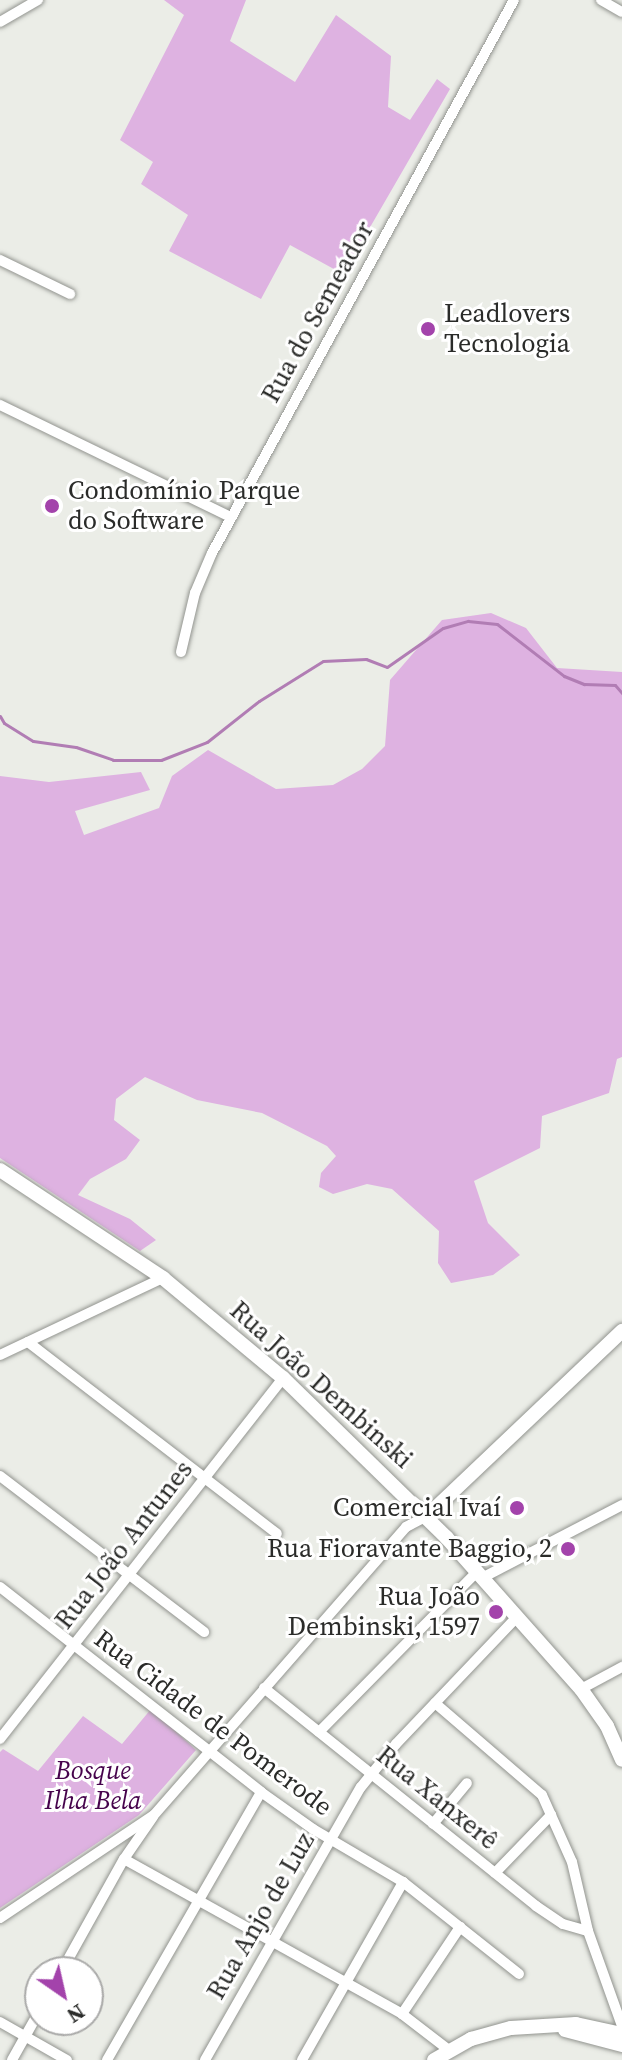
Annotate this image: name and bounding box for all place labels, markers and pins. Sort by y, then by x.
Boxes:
place label: Leadlovers Tecnologia [444,298,570,360]
marker: Leadlovers Tecnologia [419,320,437,338]
place label: Condomínio Parque do Software [68,475,300,536]
marker: Condomínio Parque do Software [43,497,61,515]
place label: Comercial Ivaí [333,1492,501,1524]
marker: Comercial Ivaí [508,1499,526,1517]
place label: Rua Fioravante Baggio, 2 [267,1533,552,1565]
marker: Rua Fioravante Baggio, 2 [559,1540,577,1558]
place label: Rua João Dembinski, 1597 [287,1581,480,1642]
marker: Rua João Dembinski, 1597 [487,1603,505,1621]

